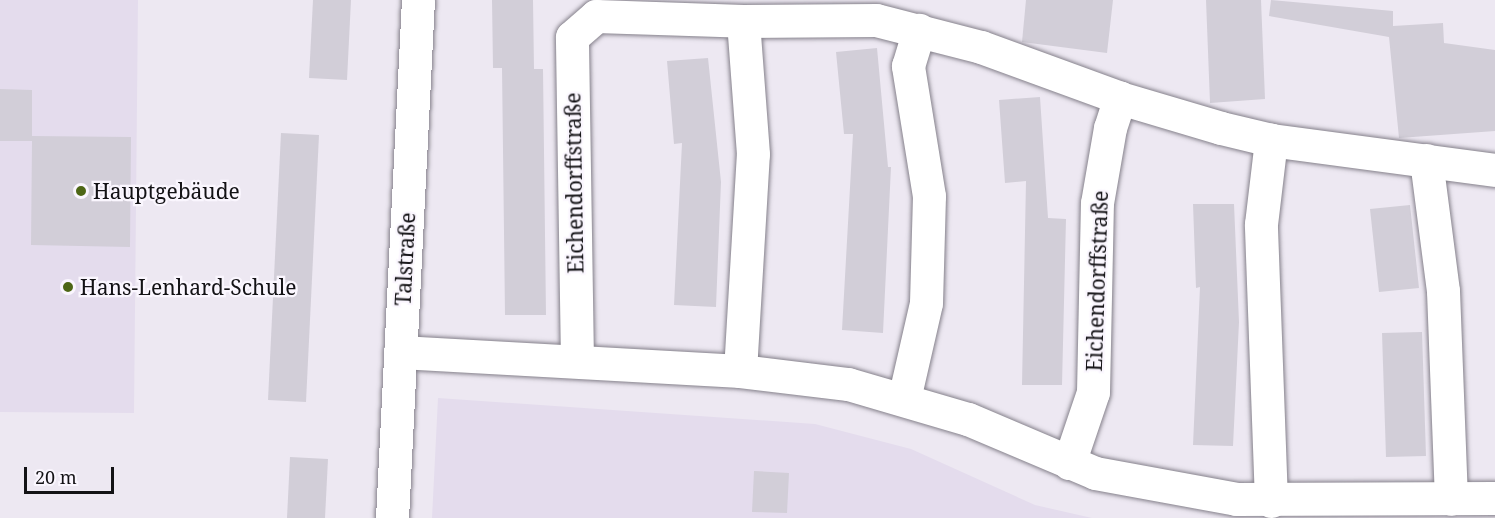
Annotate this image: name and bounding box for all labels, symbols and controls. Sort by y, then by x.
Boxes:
street label: Eichendorffstraße [560,92,588,274]
place label: Hauptgebäude [93,178,240,204]
marker: Hauptgebäude [74,184,88,198]
street label: Eichendorffstraße [1081,190,1113,372]
street label: Talstraße [390,212,420,306]
place label: Hans-Lenhard-Schule [80,274,296,300]
marker: Hans-Lenhard-Schule [61,280,75,294]
scale bar [27,455,117,493]
text: 20 m [35,465,77,489]

